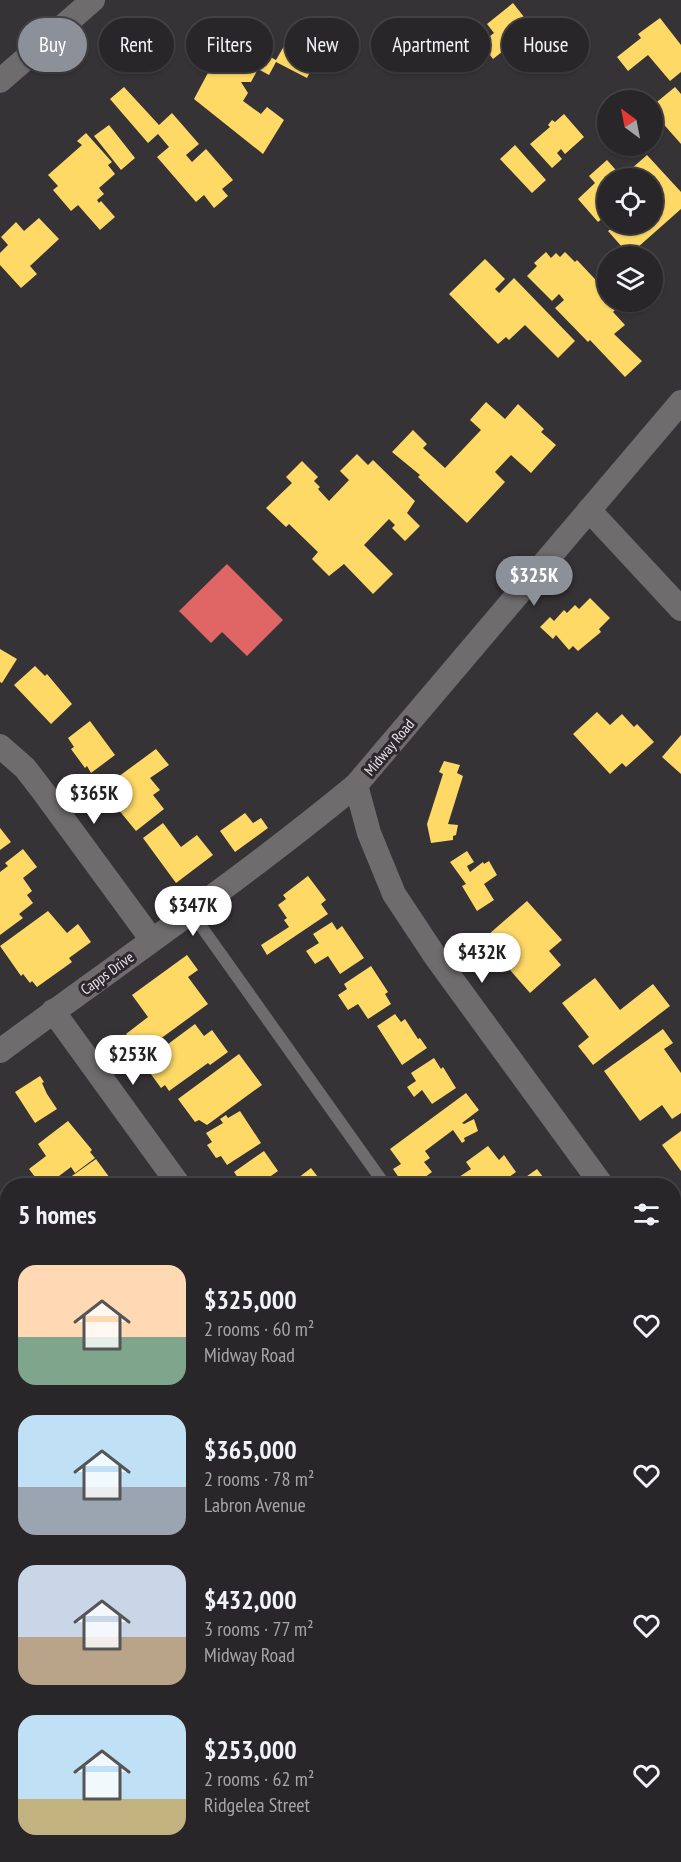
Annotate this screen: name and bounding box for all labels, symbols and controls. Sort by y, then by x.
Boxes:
chip: Buy [18,18,87,72]
chip: Rent [99,18,174,72]
chip: Filters [186,18,273,72]
chip: New [285,18,359,72]
chip: Apartment [371,18,490,72]
chip: House [502,18,589,72]
north arrow [597,90,663,156]
map controls [597,90,663,312]
button: locate [597,168,663,234]
button: layers [597,246,663,312]
pin: $325K [492,556,576,607]
text: $325K [510,562,558,588]
street label: Midway Road [360,715,418,779]
pin: $365K [52,774,136,825]
text: $365K [70,780,118,806]
pin: $347K [151,886,235,937]
text: $347K [169,892,217,918]
pin: $432K [440,933,524,984]
text: $432K [458,939,506,965]
street label: Capps Drive [77,947,137,999]
pin: $253K [91,1035,175,1086]
text: $253K [109,1041,157,1067]
text: 5 homes [18,1198,96,1231]
icon: filters [630,1198,663,1231]
text: $325,000 [204,1283,297,1316]
icon: home [66,1289,138,1361]
icon: heart [630,1309,663,1342]
text: 2 rooms · 60 m² [204,1316,314,1342]
text: Midway Road [204,1342,295,1368]
text: $365,000 [204,1433,297,1466]
icon: home [66,1439,138,1511]
icon: heart [630,1459,663,1492]
text: 2 rooms · 78 m² [204,1466,314,1492]
text: Labron Avenue [204,1492,306,1518]
text: $432,000 [204,1583,297,1616]
icon: home [66,1589,138,1661]
icon: heart [630,1609,663,1642]
text: 3 rooms · 77 m² [204,1616,314,1642]
text: Midway Road [204,1642,295,1668]
text: $253,000 [204,1733,297,1766]
icon: home [66,1739,138,1811]
icon: heart [630,1759,663,1792]
text: 2 rooms · 62 m² [204,1766,314,1792]
text: Ridgelea Street [204,1792,310,1818]

